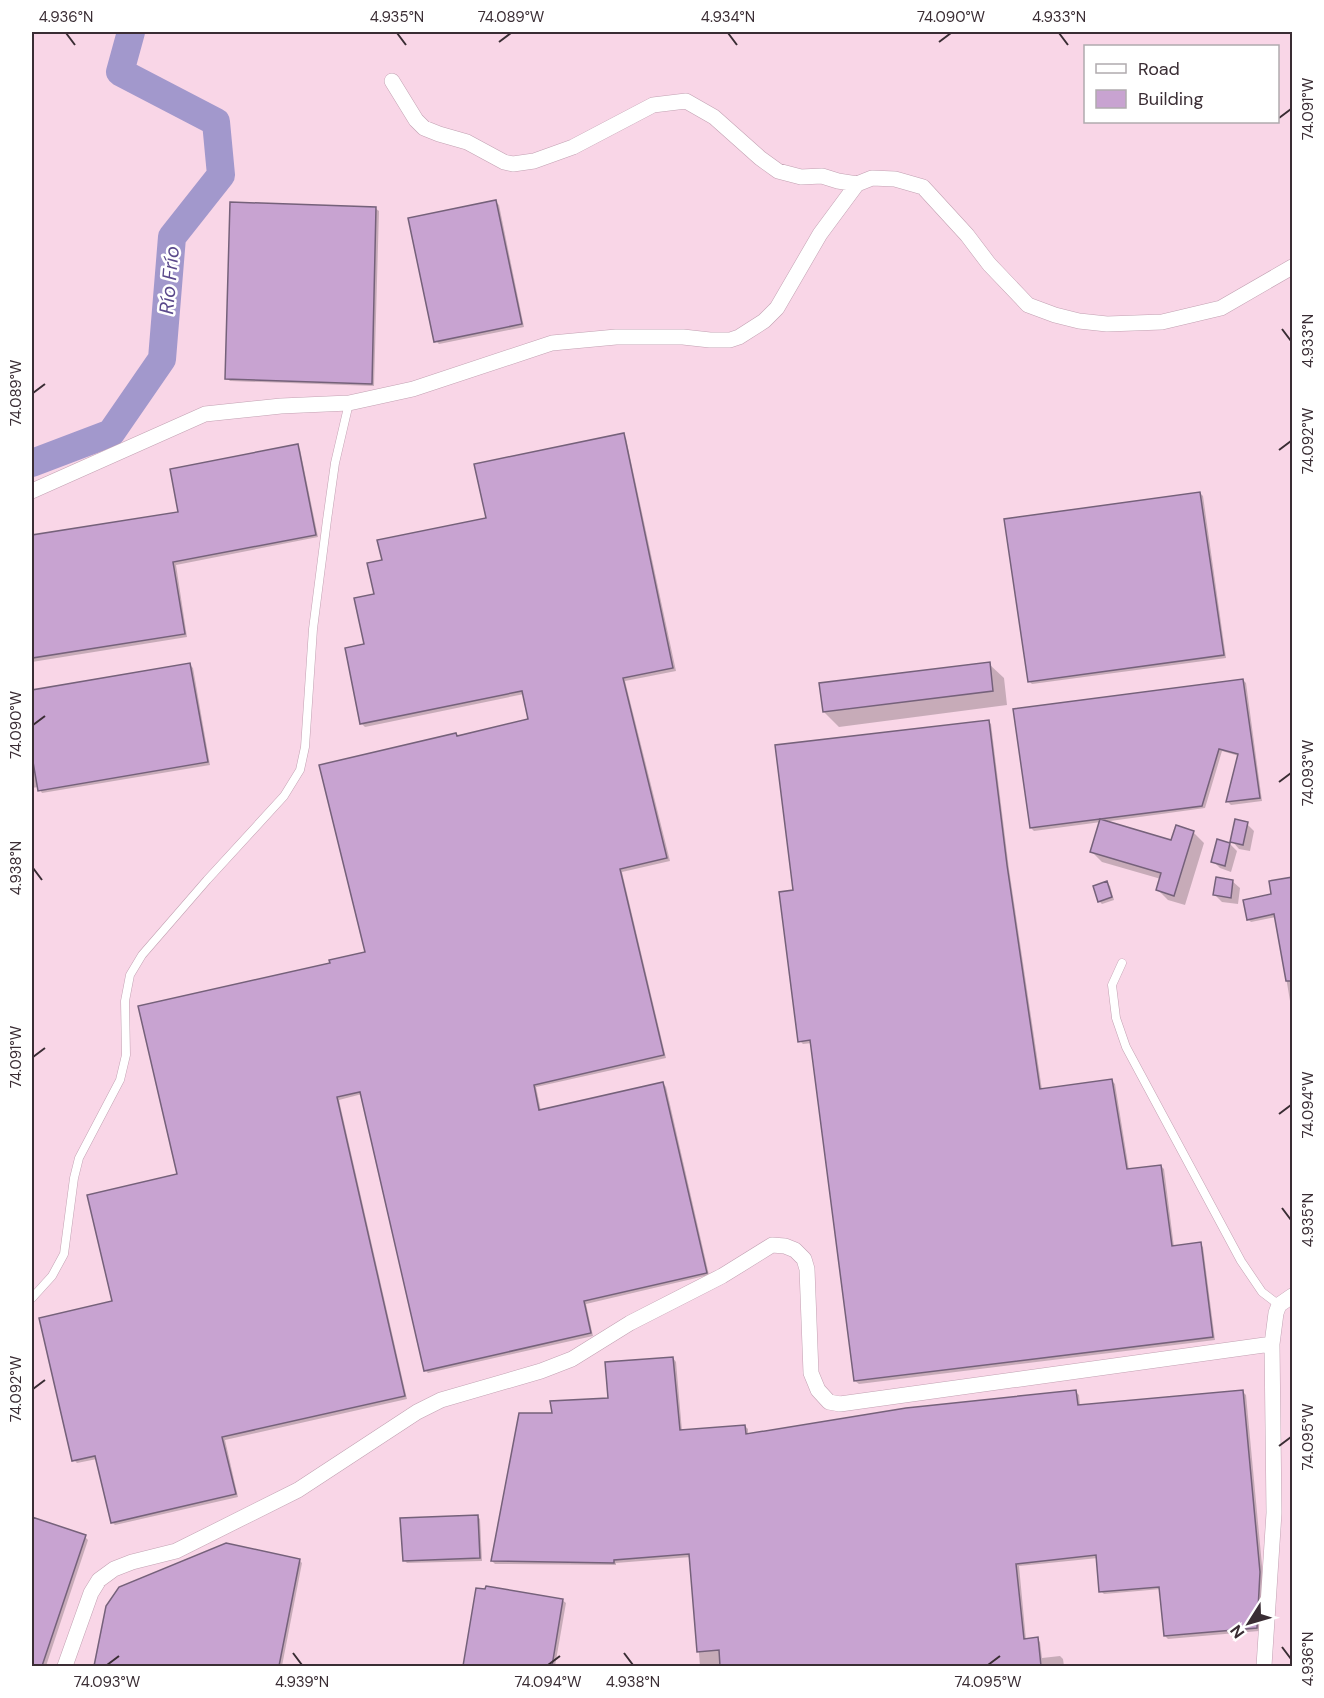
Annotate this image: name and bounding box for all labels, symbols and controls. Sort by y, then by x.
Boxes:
text: 4.936°N [39,7,93,27]
text: 4.935°N [370,7,424,27]
text: 74.089°W [478,7,545,27]
text: 4.934°N [701,7,755,27]
text: 74.090°W [917,7,986,27]
text: 4.933°N [1032,7,1086,27]
legend [1084,45,1279,123]
text: Road [1138,57,1180,81]
text: 74.091°W [1298,77,1318,140]
text: Building [1138,87,1203,111]
water label: Río Frío [153,245,185,315]
text: 4.933°N [1298,314,1318,368]
text: 74.089°W [6,359,26,426]
text: 74.092°W [1298,407,1318,474]
text: 74.090°W [6,690,26,759]
text: 74.093°W [1298,739,1318,806]
text: 4.938°N [6,841,26,895]
text: 74.091°W [6,1025,26,1088]
text: 74.094°W [1298,1071,1318,1139]
text: 4.935°N [1298,1193,1318,1247]
text: 74.092°W [6,1355,26,1422]
text: 74.095°W [1298,1403,1318,1471]
north arrow [1219,1593,1279,1653]
text: N [1226,1621,1249,1643]
text: 4.936°N [1298,1632,1318,1686]
text: 74.093°W [74,1672,141,1692]
text: 4.939°N [275,1672,329,1692]
text: 74.094°W [514,1672,582,1692]
text: 4.938°N [606,1672,660,1692]
text: 74.095°W [954,1672,1022,1692]

